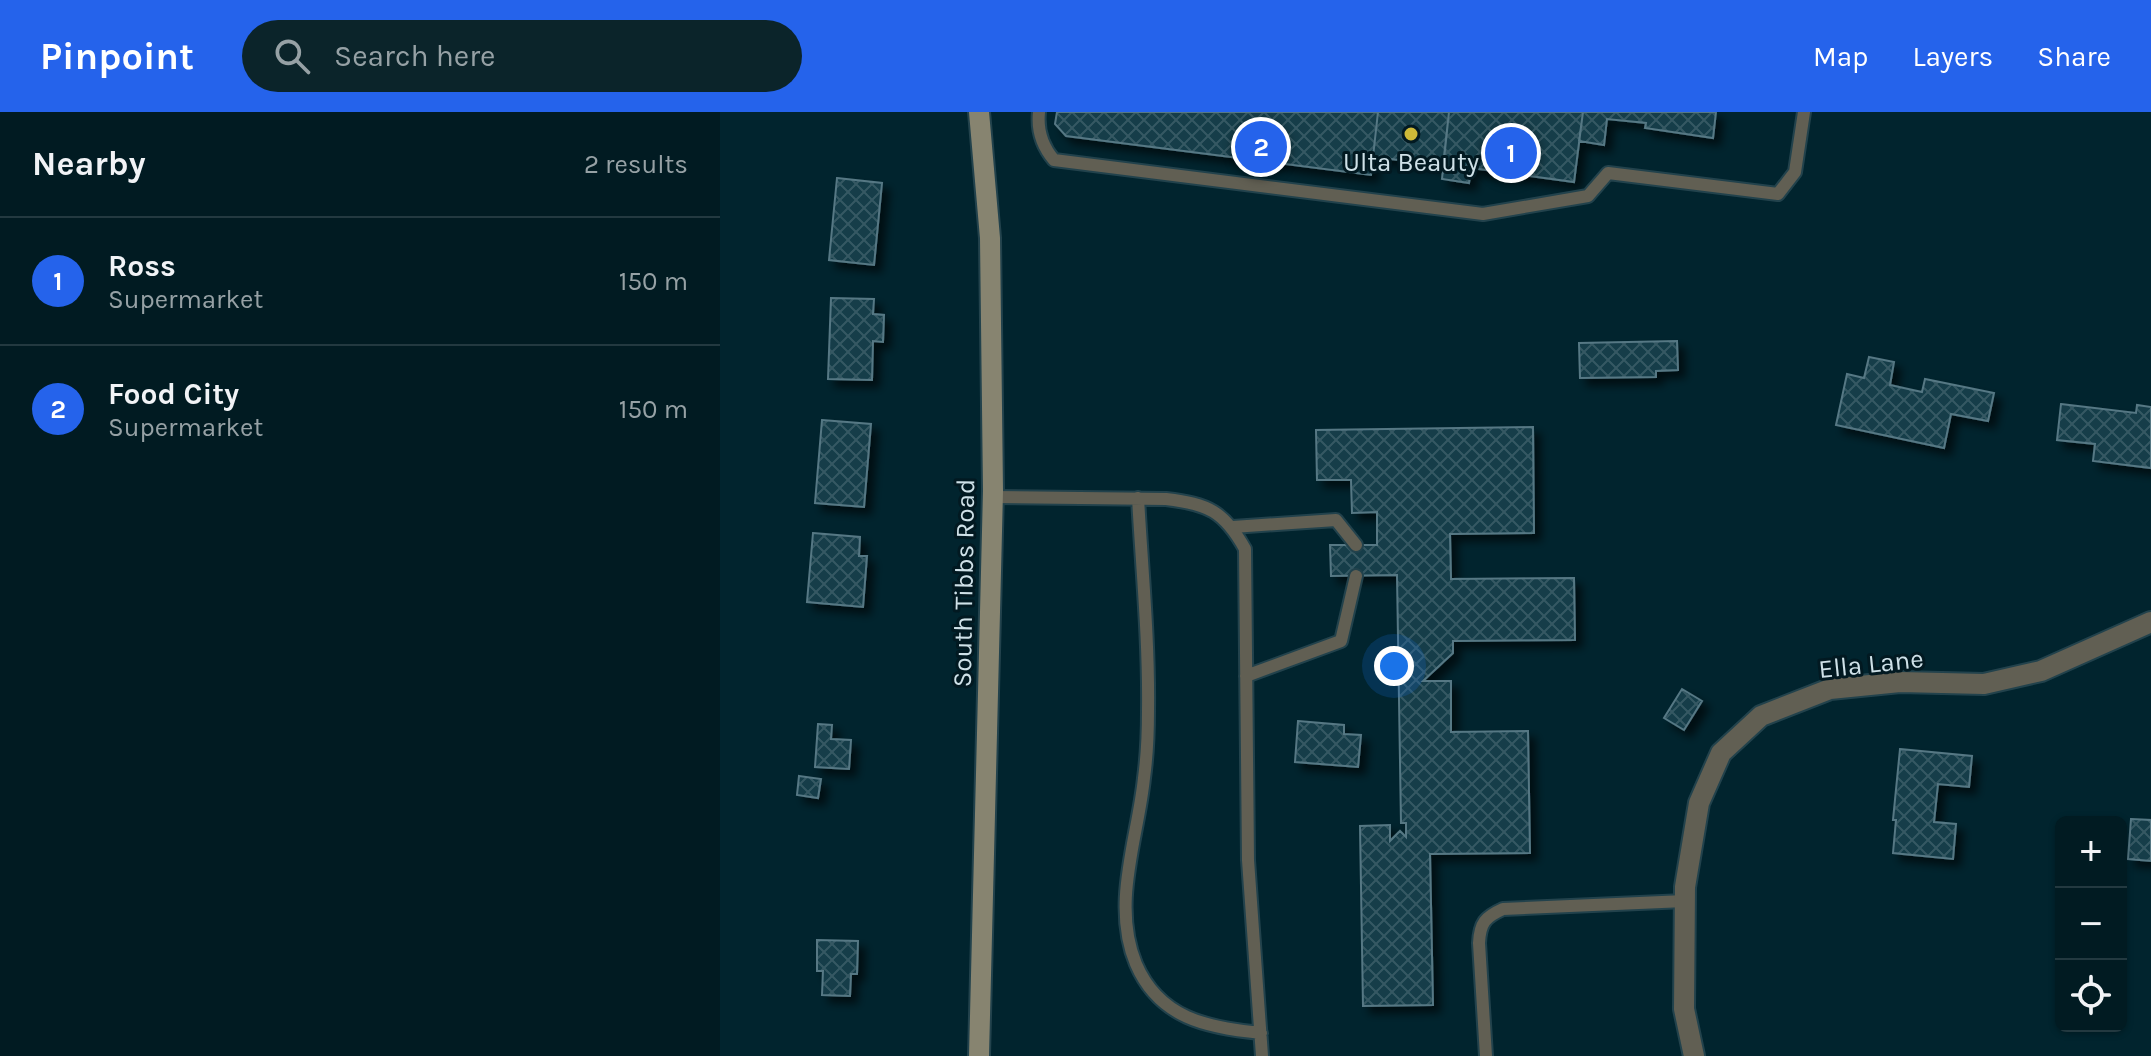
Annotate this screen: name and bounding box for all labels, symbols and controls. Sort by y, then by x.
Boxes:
search box [242,20,802,92]
text: Pinpoint [40,34,194,79]
icon: search [270,34,314,78]
text: Search here [334,38,495,74]
text: Map [1813,40,1868,73]
text: Layers [1912,40,1993,73]
text: Share [2037,40,2111,73]
pin: 2 [1235,117,1287,177]
pin: 1 [1485,123,1537,183]
marker: Ulta Beauty [1402,125,1420,143]
text: Nearby [32,144,146,184]
place label: Ulta Beauty [1343,147,1479,178]
text: 2 results [584,149,688,180]
text: Ross [108,248,176,284]
text: 1 [53,266,63,297]
text: 150 m [619,266,688,297]
text: Supermarket [108,284,263,315]
text: Food City [108,376,239,412]
text: 2 [50,394,66,425]
text: 150 m [619,394,688,425]
text: Supermarket [108,412,263,443]
street label: South Tibbs Road [947,478,981,688]
street label: Ella Lane [1817,643,1925,685]
your location [1374,646,1414,686]
map controls [2055,816,2127,1032]
button: + [2055,816,2127,888]
button: − [2055,888,2127,960]
button: locate [2055,960,2127,1032]

